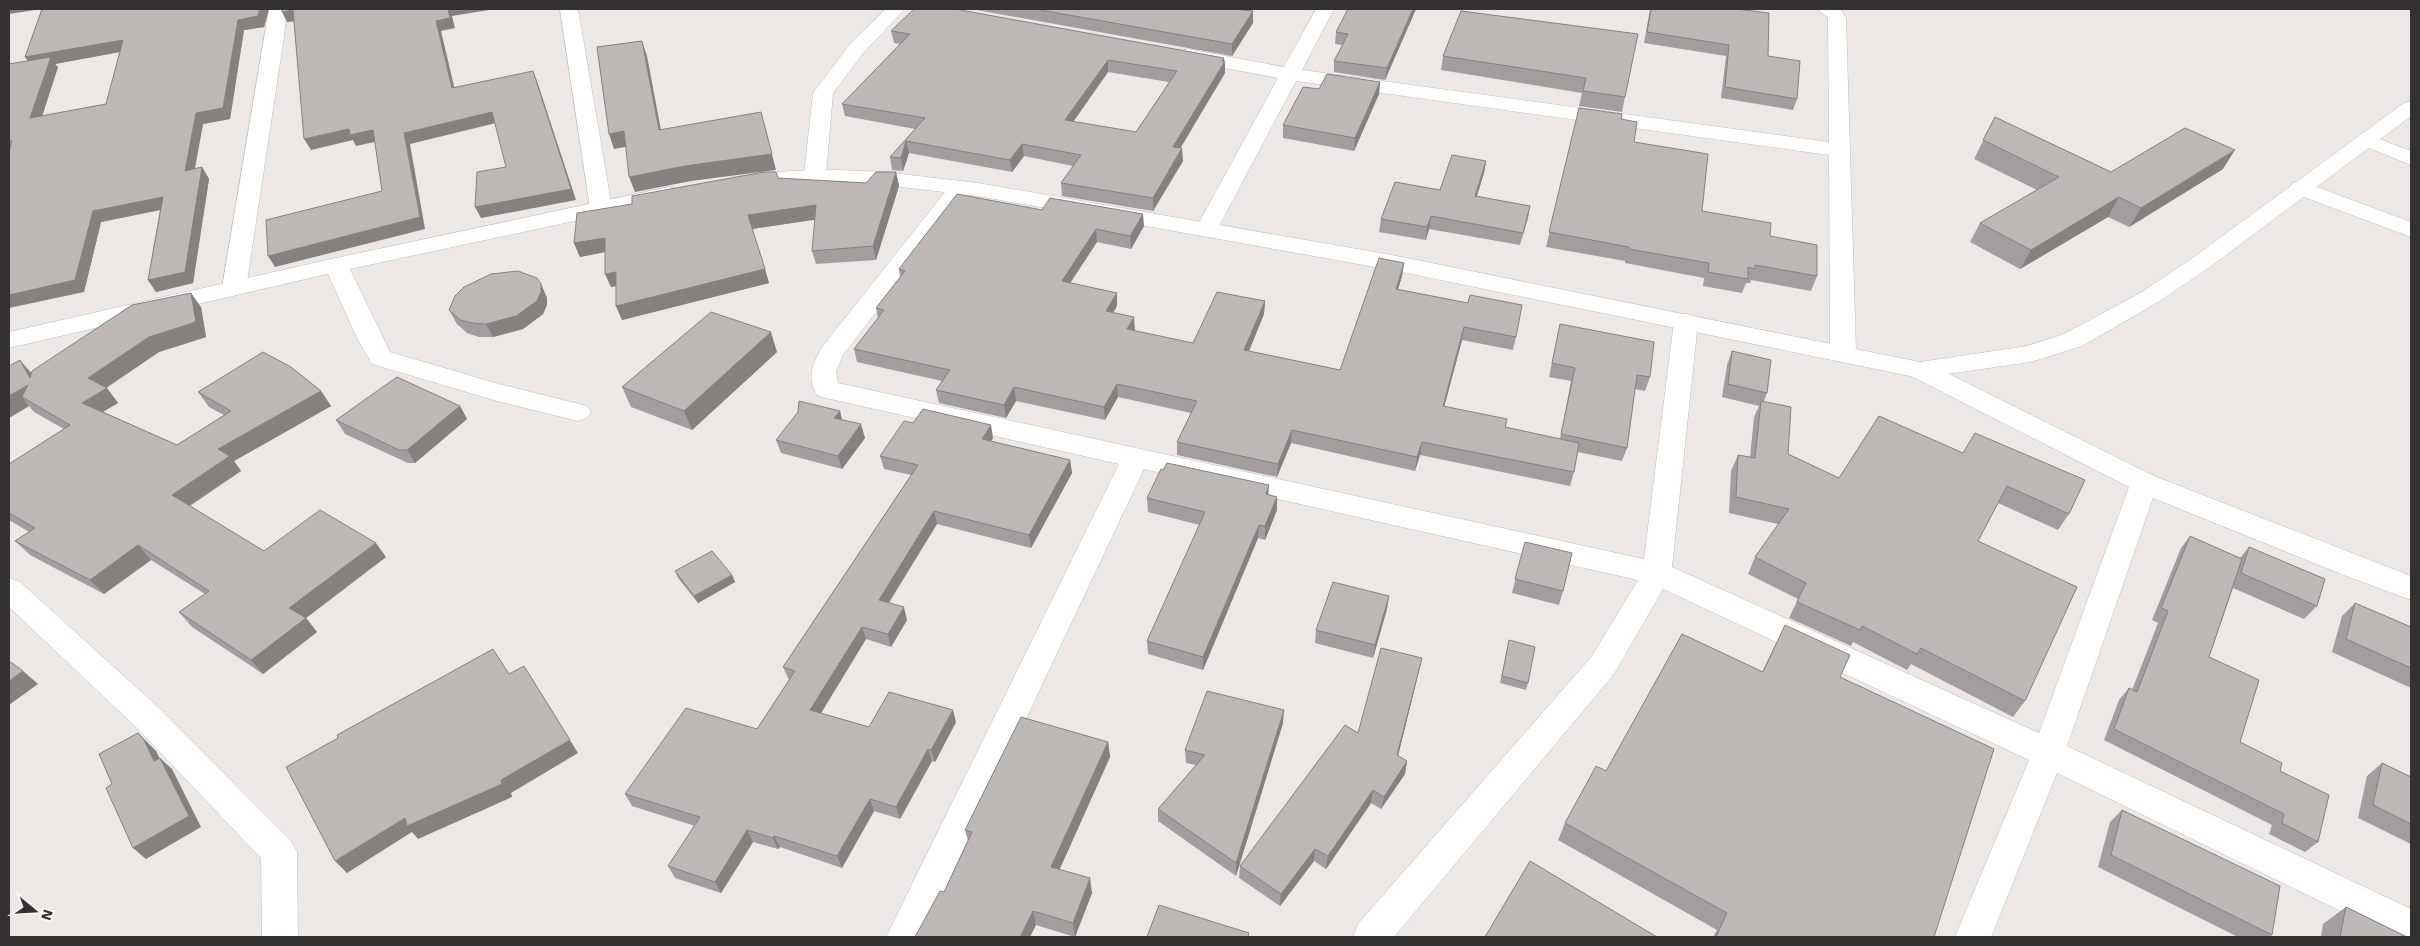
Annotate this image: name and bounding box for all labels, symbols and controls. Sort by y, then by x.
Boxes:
north arrow [10,886,60,936]
text: N [38,908,57,922]

